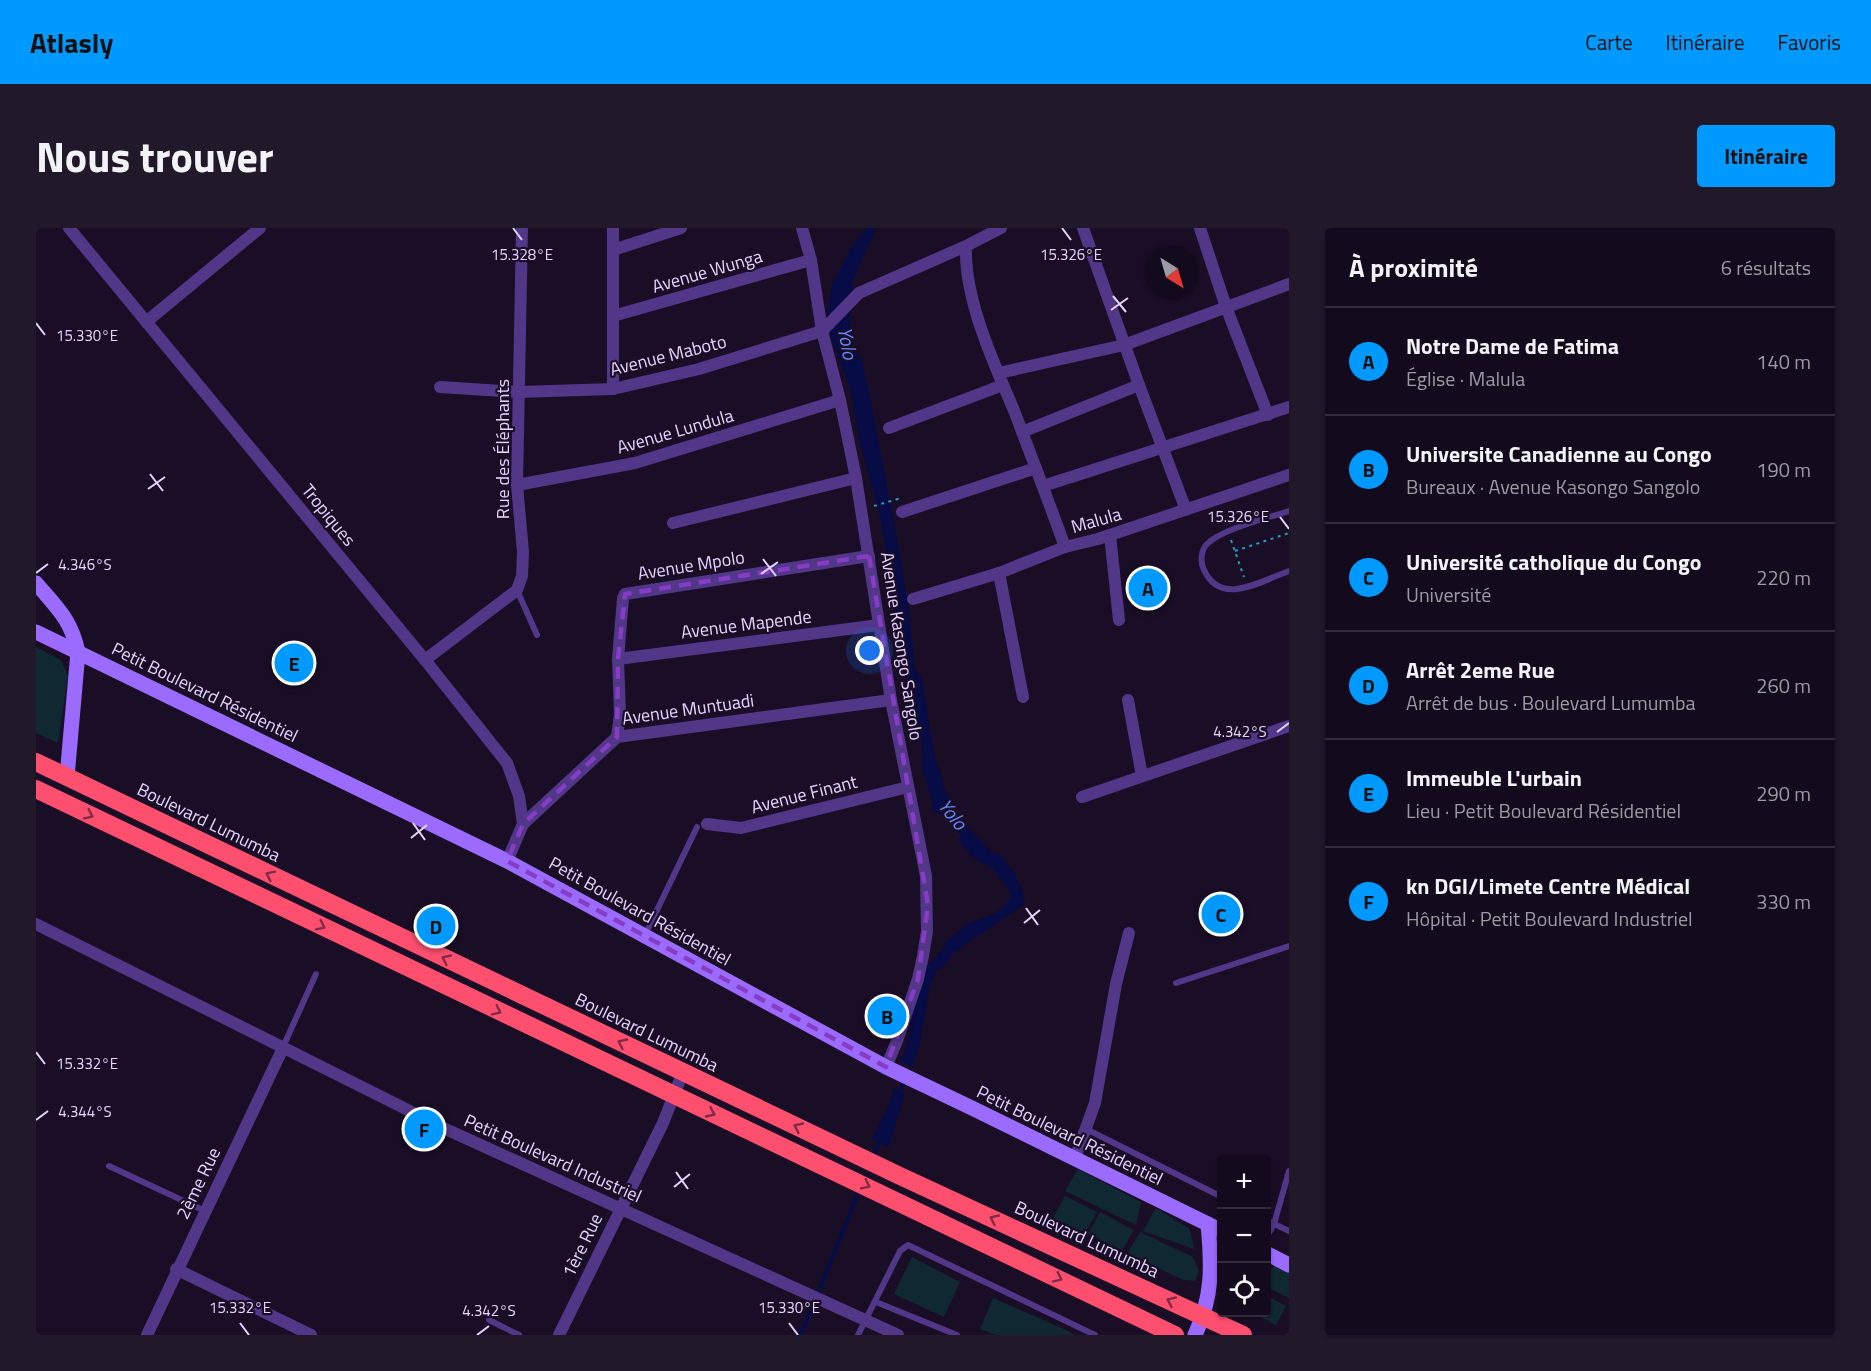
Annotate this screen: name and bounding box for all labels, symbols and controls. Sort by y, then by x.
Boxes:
text: Atlasly [30,21,113,64]
text: Carte [1585,26,1633,58]
text: Itinéraire [1666,26,1745,58]
text: Favoris [1778,26,1841,58]
text: Nous trouver [36,124,274,188]
button: Itinéraire [1697,125,1835,187]
street label: Avenue Wunga [649,242,765,300]
text: 15.328°E [491,243,553,266]
text: 15.326°E [1040,243,1102,266]
north arrow [1145,246,1199,300]
text: À proximité [1349,248,1478,287]
text: 6 résultats [1721,252,1811,283]
text: 15.330°E [56,324,118,347]
water label: Yolo [830,324,867,363]
street label: Avenue Maboto [607,327,729,383]
text: Notre Dame de Fatima [1406,329,1619,363]
text: A [1362,346,1375,377]
text: 140 m [1756,346,1811,377]
text: Église · Malula [1406,363,1525,394]
street label: Rue des Éléphants [489,379,516,519]
street label: Avenue Lundula [613,401,737,461]
text: Universite Canadienne au Congo [1406,437,1712,471]
text: B [1362,454,1375,485]
text: 190 m [1756,454,1811,485]
text: Bureaux · Avenue Kasongo Sangolo [1406,471,1700,502]
street label: Tropiques [295,478,363,552]
street label: Malula [1068,500,1124,540]
text: 15.326°E [1207,505,1269,528]
street label: Avenue Mpolo [636,543,746,587]
text: Université catholique du Congo [1406,545,1701,579]
street label: Avenue Kasongo Sangolo [874,550,930,742]
text: 4.346°S [58,553,112,576]
text: C [1363,562,1374,593]
text: 220 m [1756,562,1811,593]
pin: A [1128,566,1168,610]
text: Université [1406,579,1491,610]
street label: Avenue Mapende [679,603,813,645]
street label: Petit Boulevard Résidentiel [107,635,303,749]
your location [855,636,884,665]
pin: E [274,640,314,686]
text: Arrêt 2eme Rue [1406,653,1555,687]
text: D [1362,670,1375,701]
text: 260 m [1756,670,1811,701]
street label: Avenue Muntuadi [620,686,756,732]
text: Arrêt de bus · Boulevard Lumumba [1406,687,1696,718]
text: 4.342°S [1213,720,1267,743]
text: Immeuble L'urbain [1406,761,1582,795]
street label: Avenue Finant [748,768,860,820]
street label: Boulevard Lumumba [133,776,285,868]
text: E [1363,778,1374,809]
text: 290 m [1756,778,1811,809]
water label: Yolo [931,792,976,837]
text: Lieu · Petit Boulevard Résidentiel [1406,795,1681,826]
one-way arrow [82,807,93,819]
street label: Petit Boulevard Résidentiel [544,850,736,972]
text: kn DGI/Limete Centre Médical [1406,869,1690,903]
one-way arrow [265,870,276,882]
text: F [1363,886,1374,917]
text: 330 m [1756,886,1811,917]
pin: C [1202,892,1240,936]
text: Hôpital · Petit Boulevard Industriel [1406,903,1693,934]
pin: D [416,904,456,948]
one-way arrow [315,919,326,931]
one-way arrow [441,954,452,966]
street label: Boulevard Lumumba [571,986,723,1078]
pin: B [868,994,906,1038]
one-way arrow [491,1003,502,1015]
one-way arrow [617,1038,628,1050]
text: 15.332°E [56,1052,118,1075]
street label: Petit Boulevard Résidentiel [972,1078,1168,1192]
text: 4.344°S [58,1100,112,1123]
one-way arrow [705,1105,716,1117]
pin: F [404,1106,444,1152]
street label: Petit Boulevard Industriel [460,1107,646,1209]
one-way arrow [793,1122,804,1134]
street label: 2ème Rue [169,1142,227,1224]
map controls [1217,1155,1271,1317]
button: + [1217,1155,1271,1209]
one-way arrow [860,1178,871,1190]
street label: Boulevard Lumumba [1010,1194,1164,1284]
street label: 1ère Rue [555,1209,609,1281]
button: − [1217,1209,1271,1263]
one-way arrow [989,1215,1000,1227]
button: locate [1217,1263,1271,1317]
one-way arrow [1051,1271,1062,1283]
text: 15.332°E [209,1296,271,1319]
text: 15.330°E [758,1296,820,1319]
one-way arrow [1166,1296,1177,1308]
text: 4.342°S [462,1299,516,1322]

